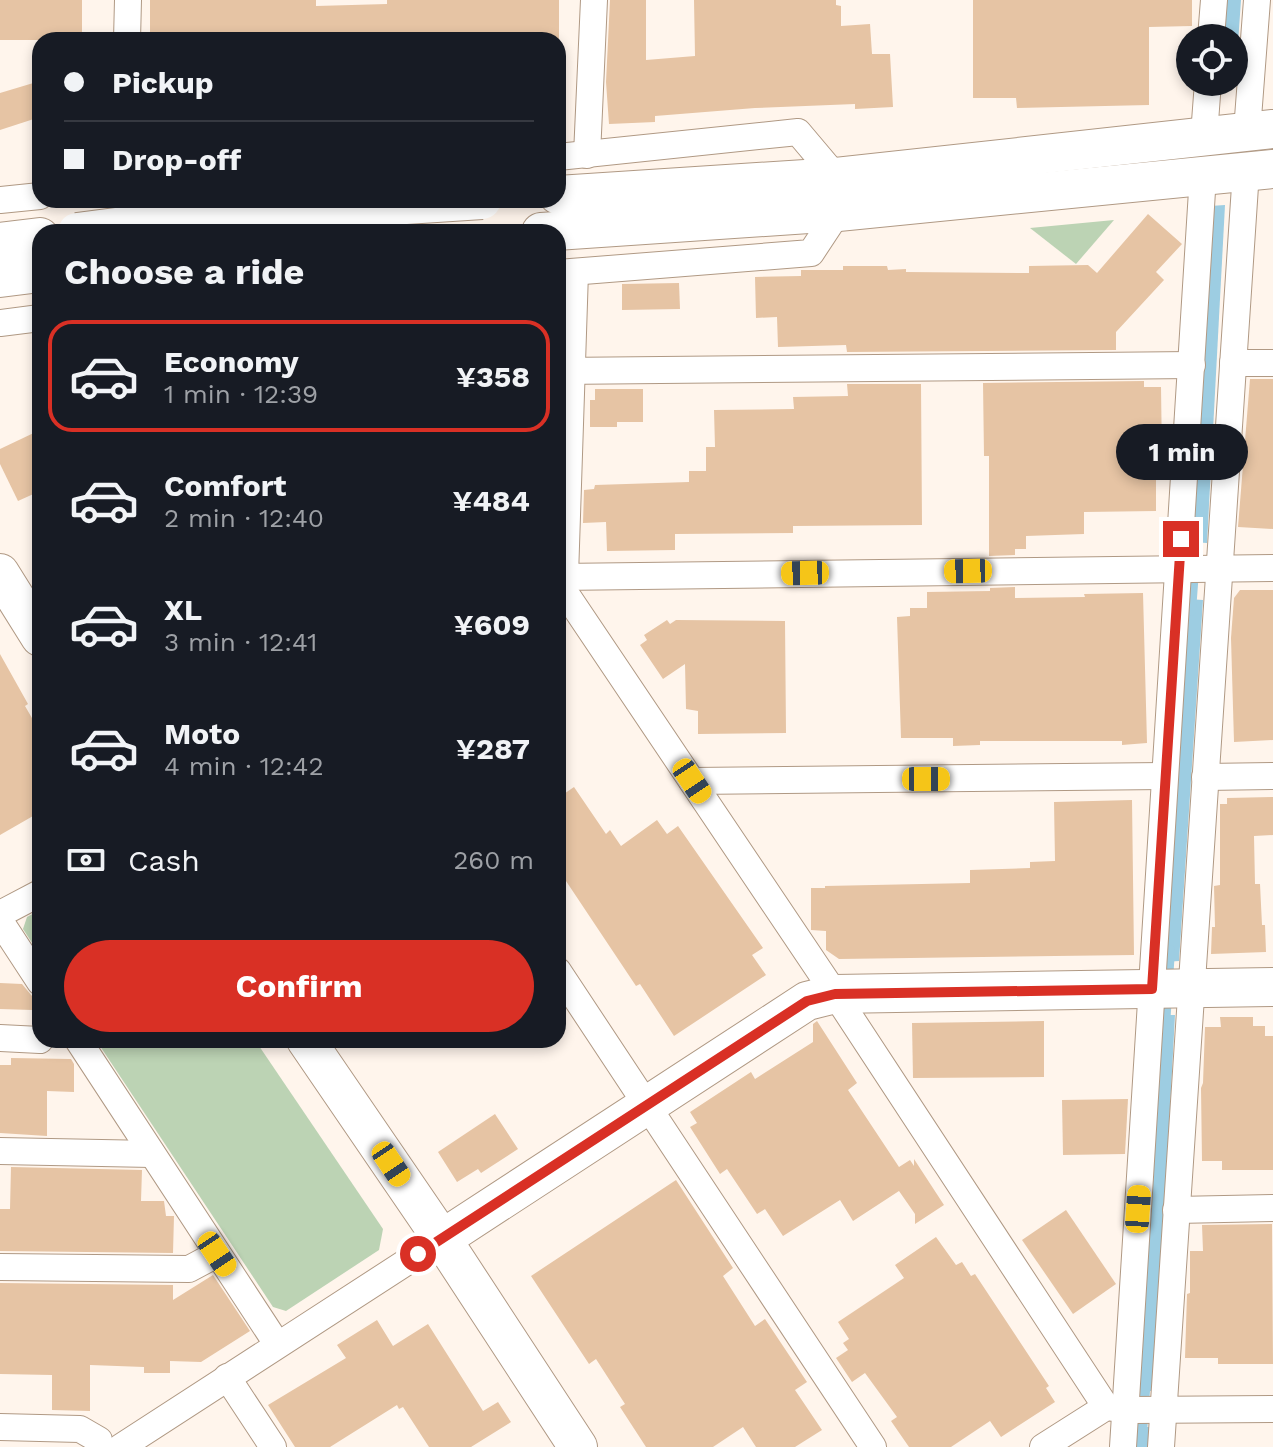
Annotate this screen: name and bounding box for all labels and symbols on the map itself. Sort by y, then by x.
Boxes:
callout: 1 min [1115,423,1247,479]
route end [1163,521,1199,557]
car [944,559,992,583]
car [781,561,829,585]
car [669,754,715,808]
car [902,767,950,791]
car [368,1137,414,1191]
car [1124,1184,1152,1234]
car [194,1227,240,1281]
route start [400,1236,436,1272]

